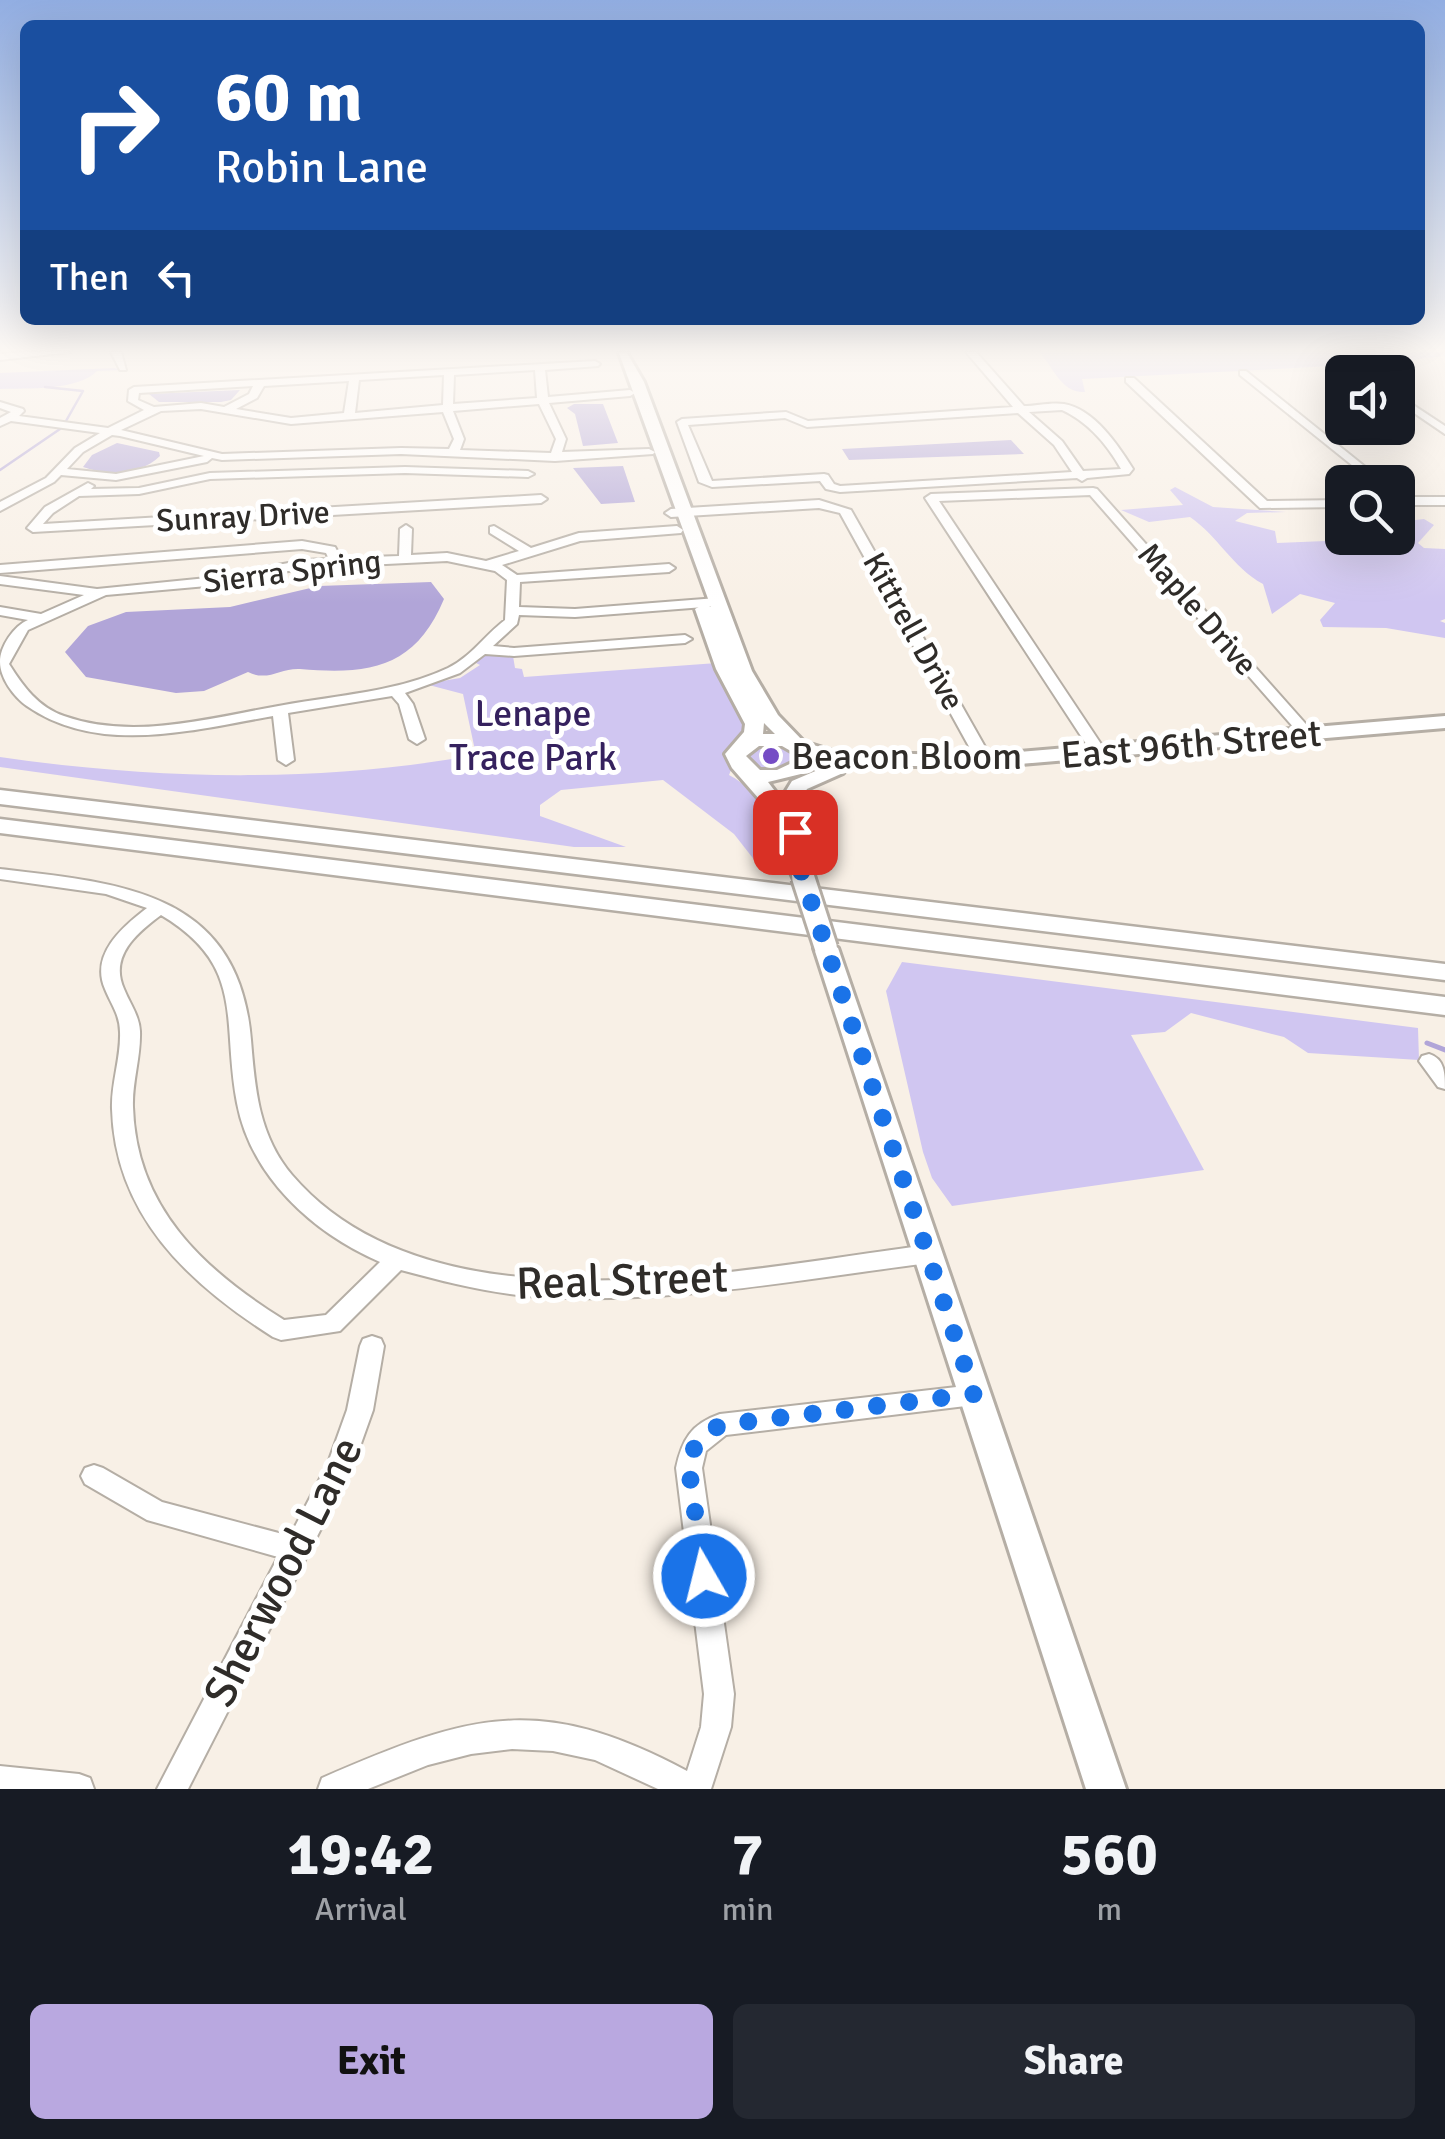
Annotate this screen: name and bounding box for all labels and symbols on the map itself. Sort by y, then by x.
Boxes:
street label: Sunray Drive [155,492,331,541]
street label: Maple Drive [1130,535,1266,684]
street label: Sierra Spring [201,541,383,602]
street label: Kittrell Drive [854,546,973,717]
park label: Lenape Trace Park [449,690,617,781]
street label: East 96th Street [1059,710,1323,779]
place label: Beacon Bloom [791,733,1022,780]
marker: Beacon Bloom [760,745,782,767]
pin [753,790,838,875]
street label: Real Street [515,1249,729,1312]
street label: Sherwood Lane [192,1428,375,1716]
position arrow [652,1524,756,1628]

